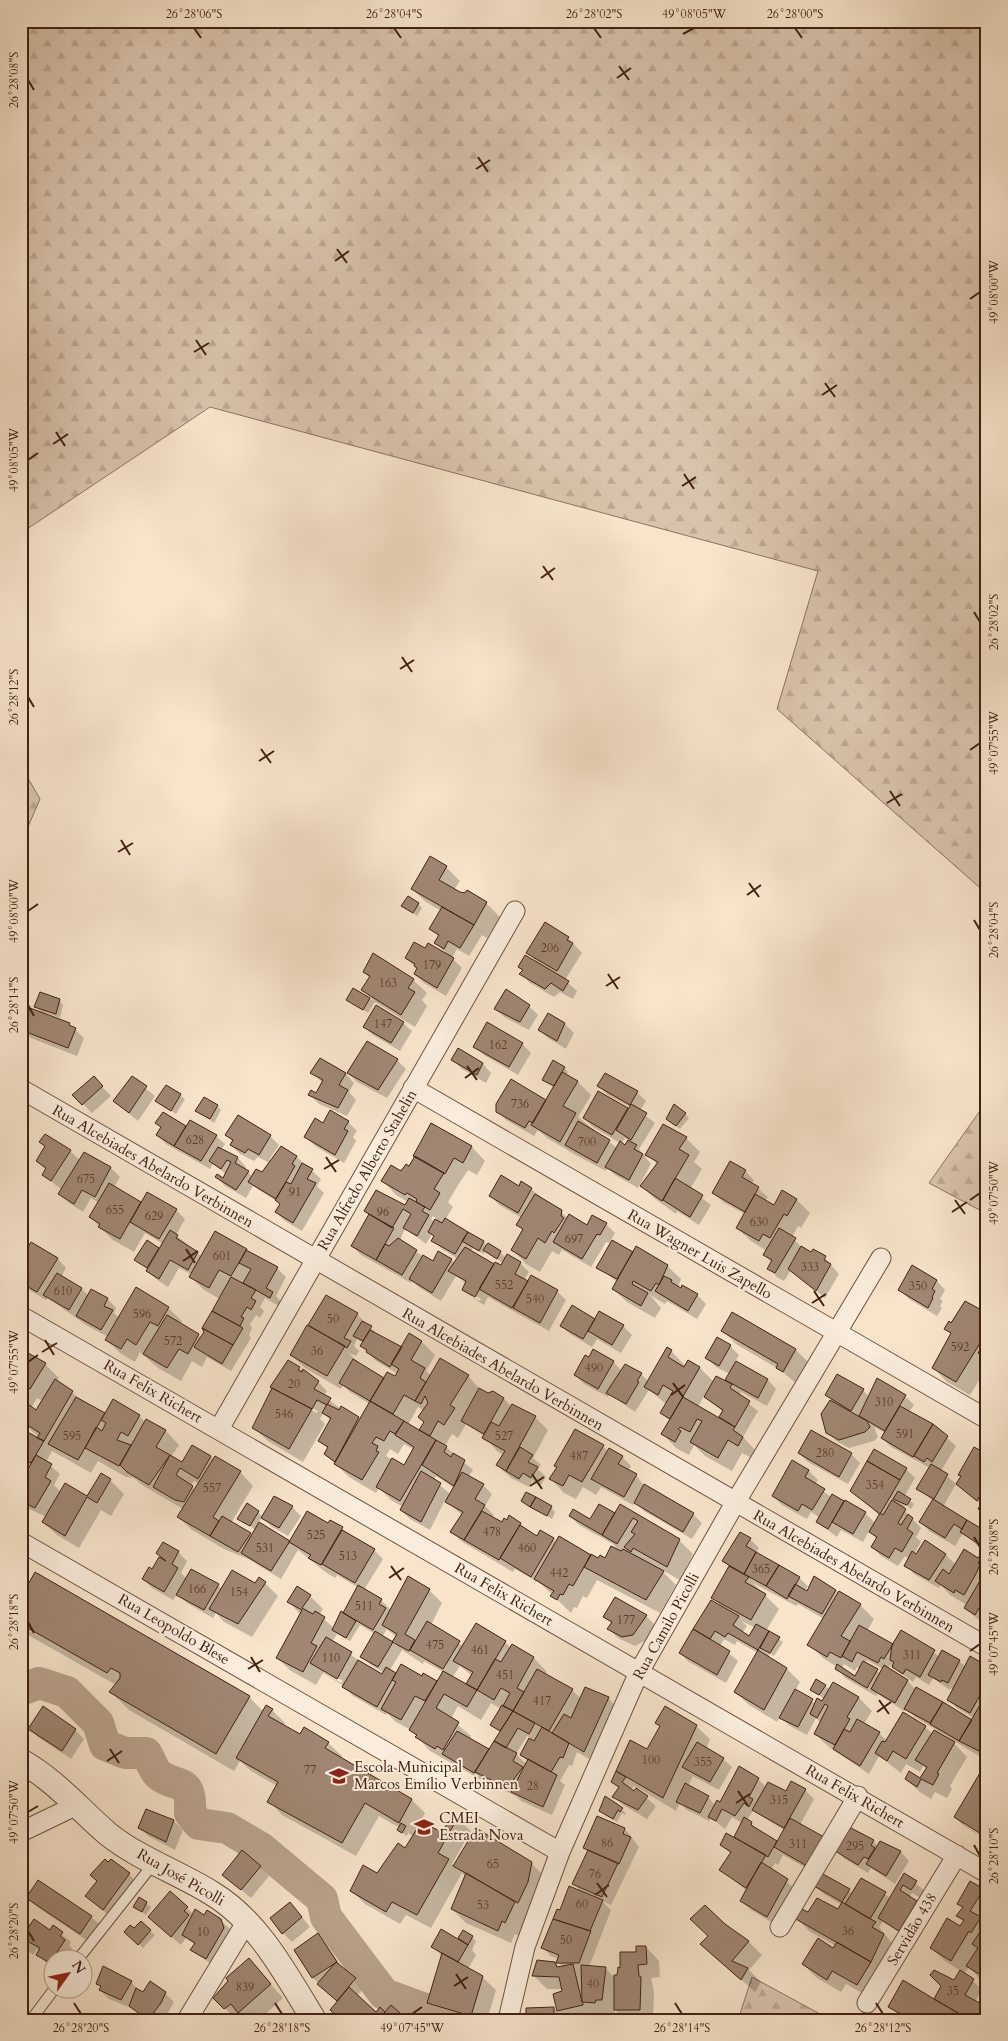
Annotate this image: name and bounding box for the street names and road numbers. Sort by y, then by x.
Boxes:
street label: Rua Alfredo Alberto Stahelin [313,1086,422,1254]
street label: Rua Alcebiades Abelardo Verbinnen [49,1100,258,1232]
street label: Rua Wagner Luis Zapello [624,1204,776,1304]
street label: Rua Alcebiades Abelardo Verbinnen [399,1303,608,1435]
street label: Rua Felix Richert [100,1355,206,1427]
street label: Rua Alcebiades Abelardo Verbinnen [750,1505,959,1637]
street label: Rua Felix Richert [451,1558,557,1630]
street label: Rua Camilo Picolli [628,1569,704,1683]
street label: Rua Leopoldo Blese [115,1589,234,1669]
street label: Rua Felix Richert [802,1760,908,1832]
street label: Rua José Picolli [134,1844,228,1910]
street label: Servidão 438 [882,1889,942,1969]

